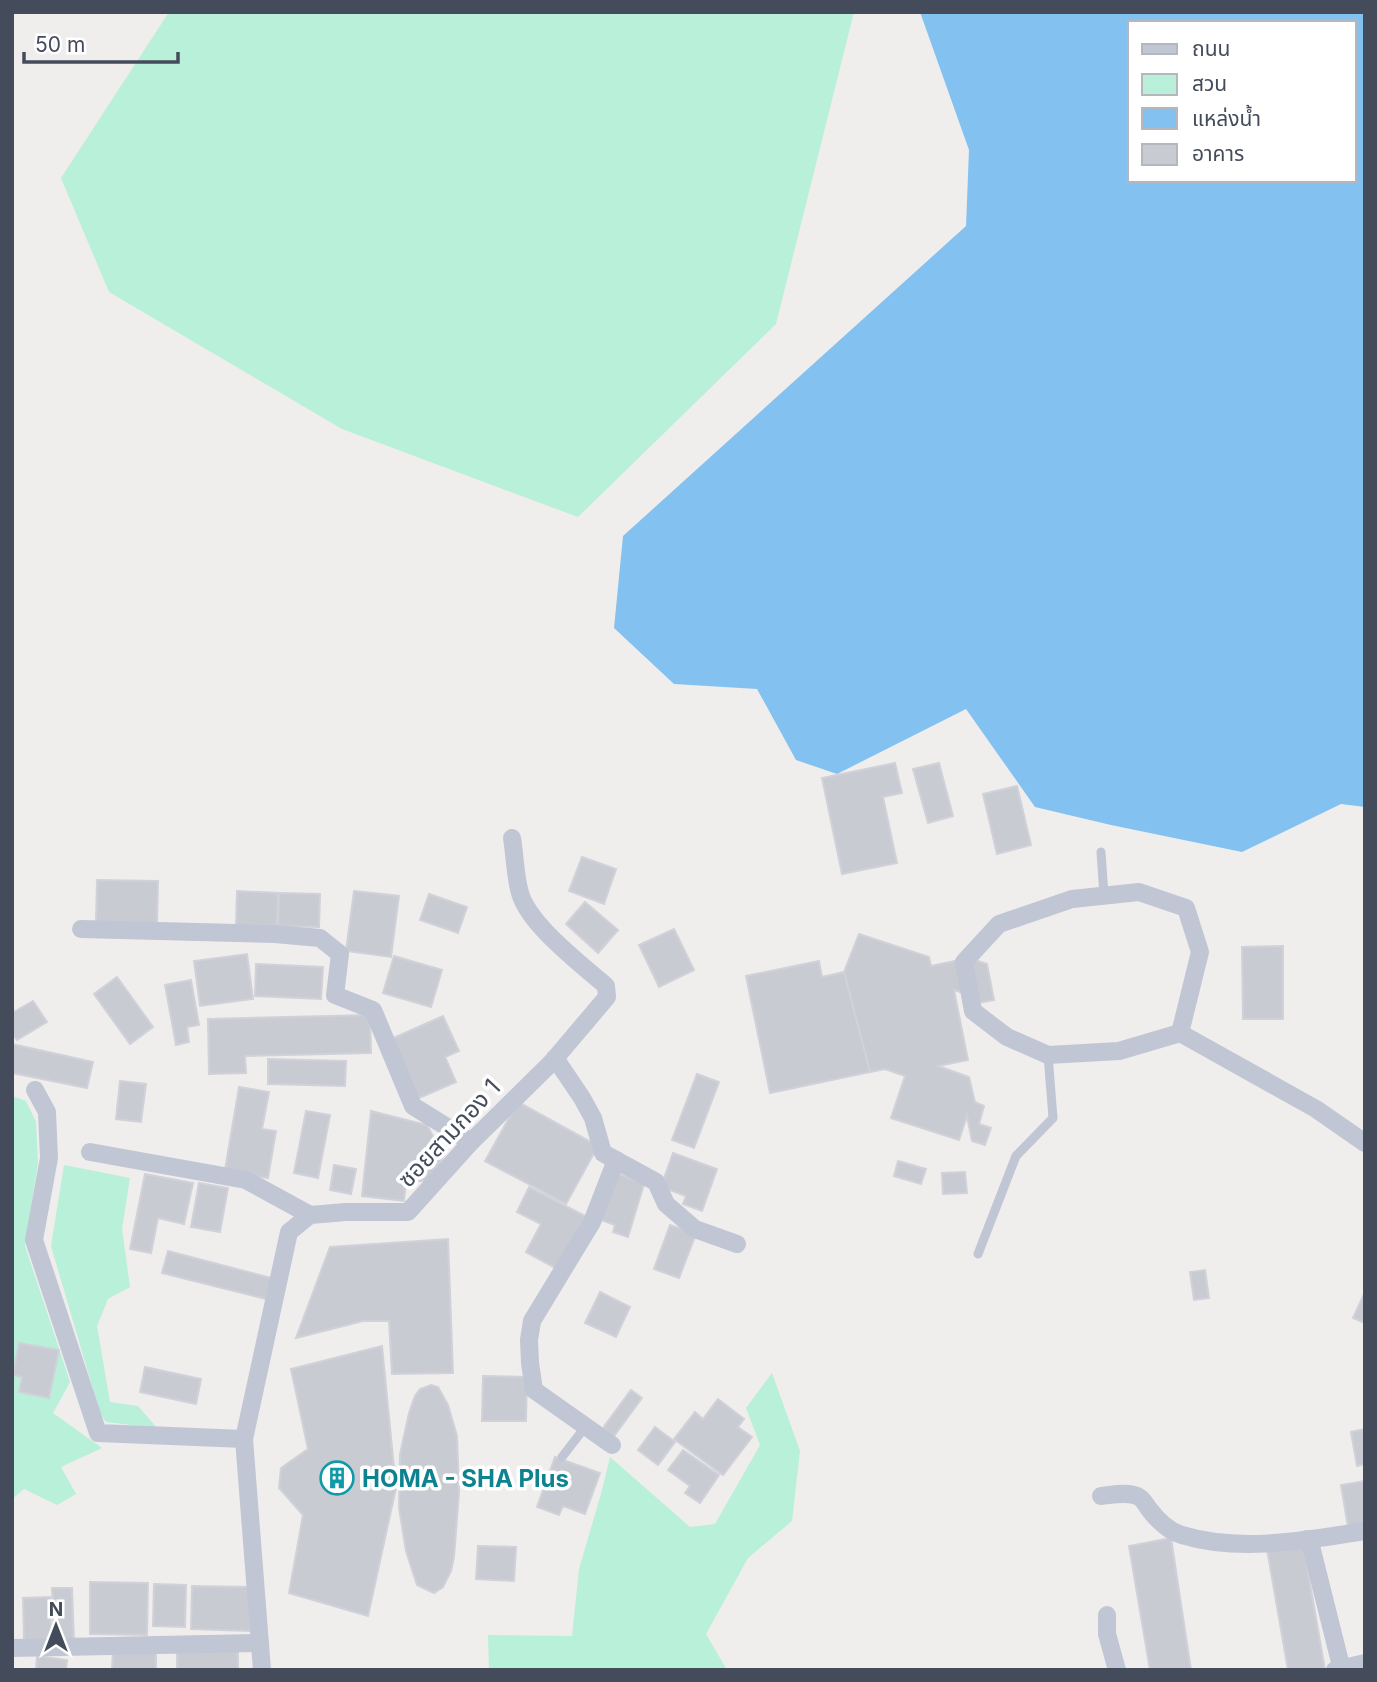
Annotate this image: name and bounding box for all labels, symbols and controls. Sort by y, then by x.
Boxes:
scale bar [24,21,178,65]
legend [1128,21,1356,182]
text: 50 m [35,32,85,57]
text: ถนน [1192,36,1230,61]
text: สวน [1192,71,1227,96]
text: แหล่งน้ำ [1192,104,1261,131]
text: อาคาร [1192,141,1244,166]
street label: ซอยสามกอง 1 [392,1073,506,1193]
building icon: HOMA - SHA Plus [318,1459,356,1497]
place label: HOMA - SHA Plus [362,1464,569,1493]
north arrow [21,1591,91,1661]
text: N [49,1598,63,1621]

